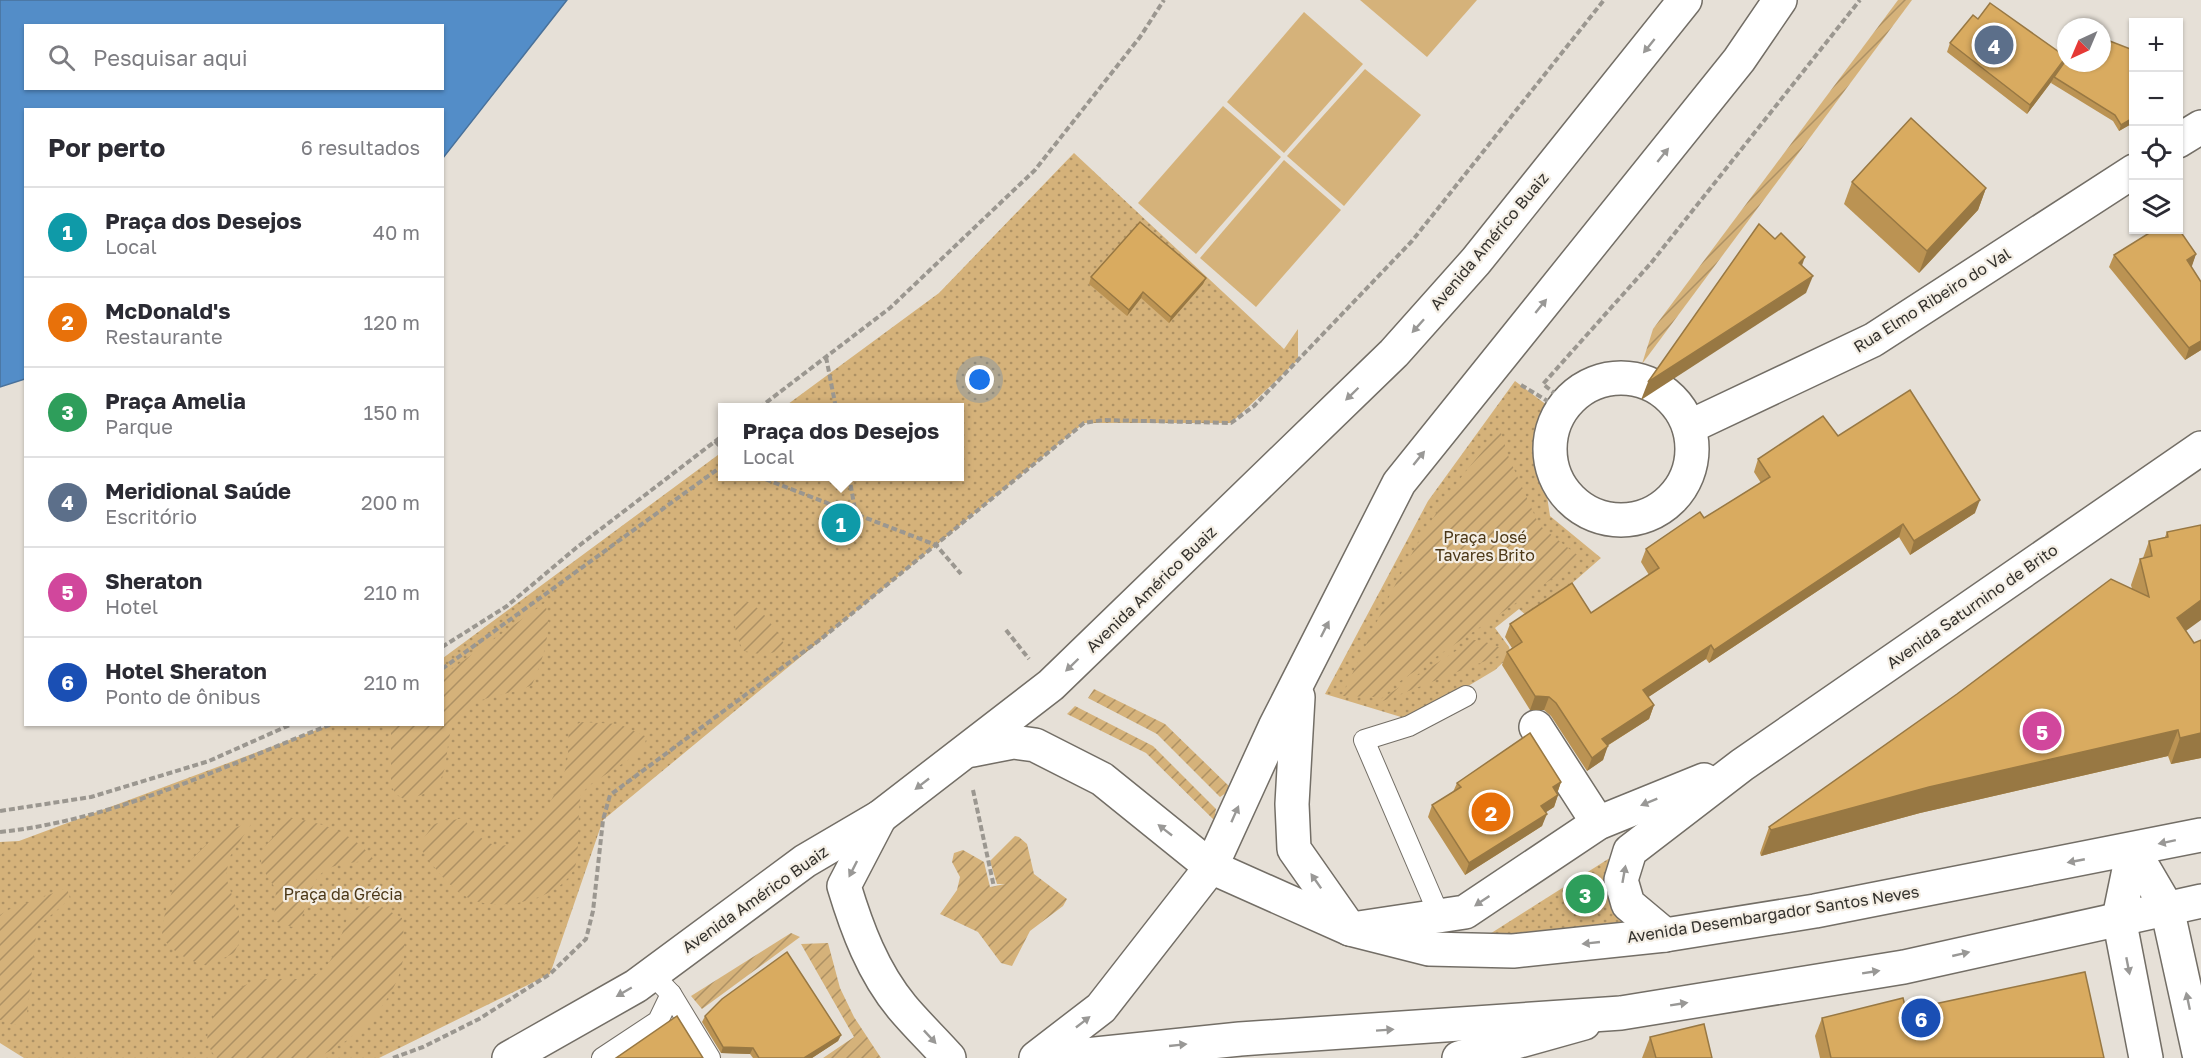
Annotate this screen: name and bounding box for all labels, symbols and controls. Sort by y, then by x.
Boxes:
north arrow [2057,18,2111,72]
map controls [2129,18,2183,234]
button: + [2129,18,2183,72]
pin: 4 [1974,22,2014,68]
search box [24,24,444,90]
one-way arrow [1643,38,1655,53]
icon: search [45,41,78,74]
text: Pesquisar aqui [93,44,248,71]
button: − [2129,72,2183,126]
button: locate [2129,126,2183,180]
text: Por perto [48,132,165,163]
text: 6 resultados [301,135,420,159]
one-way arrow [1657,147,1669,162]
street label: Avenida Américo Buaiz [1426,168,1552,314]
button: layers [2129,180,2183,234]
text: Praça dos Desejos [105,207,302,234]
text: 1 [62,220,73,244]
text: 40 m [373,220,420,244]
text: Local [105,234,157,258]
street label: Rua Elmo Ribeiro do Val [1850,243,2014,357]
text: McDonald's [105,297,231,324]
one-way arrow [1534,299,1547,314]
text: 2 [61,310,74,334]
text: 120 m [364,310,420,334]
one-way arrow [1412,318,1425,333]
text: Restaurante [105,324,223,348]
your location [965,365,994,394]
one-way arrow [1345,386,1359,400]
text: Praça Amelia [105,387,246,414]
text: 3 [61,400,74,424]
text: 150 m [364,400,420,424]
popup [718,403,964,481]
text: Parque [105,414,173,438]
text: Praça dos Desejos [743,417,939,444]
text: Local [743,444,794,468]
one-way arrow [1412,451,1424,466]
text: Meridional Saúde [105,477,291,504]
text: 4 [61,490,74,514]
text: 200 m [361,490,420,514]
pin: 1 [822,500,860,546]
text: Escritório [105,504,197,528]
street label: Avenida Américo Buaiz [1082,522,1220,656]
park label: Praça José Tavares Brito [1435,527,1535,565]
street label: Avenida Saturnino de Brito [1883,539,2061,673]
text: Sheraton [105,567,202,594]
text: 5 [61,580,74,604]
text: 210 m [364,580,420,604]
text: Hotel [105,594,158,618]
one-way arrow [1320,620,1330,638]
text: Hotel Sheraton [105,657,267,684]
one-way arrow [1066,658,1080,672]
text: 6 [61,670,74,694]
text: 210 m [364,670,420,694]
text: Ponto de ônibus [105,684,261,708]
pin: 5 [2022,708,2062,754]
one-way arrow [915,778,930,790]
pin: 2 [1472,790,1510,834]
one-way arrow [1640,798,1658,807]
one-way arrow [1231,805,1240,822]
one-way arrow [1157,824,1173,837]
one-way arrow [2158,838,2176,848]
street label: Avenida Américo Buaiz [678,841,832,957]
one-way arrow [2066,857,2085,866]
one-way arrow [848,861,858,878]
one-way arrow [1620,864,1629,883]
pin: 3 [1566,872,1604,916]
one-way arrow [1310,874,1322,890]
street label: Avenida Desembargador Santos Neves [1625,881,1921,947]
park label: Praça da Grécia [284,884,402,904]
one-way arrow [1473,895,1490,906]
one-way arrow [1581,938,1600,948]
one-way arrow [1952,949,1971,958]
one-way arrow [2124,957,2133,976]
one-way arrow [1862,968,1881,977]
one-way arrow [615,987,632,997]
one-way arrow [2183,991,2192,1010]
pin: 6 [1902,996,1940,1040]
one-way arrow [1669,999,1688,1008]
one-way arrow [1075,1017,1090,1029]
one-way arrow [1376,1025,1395,1035]
one-way arrow [922,1030,936,1044]
one-way arrow [1168,1040,1187,1050]

